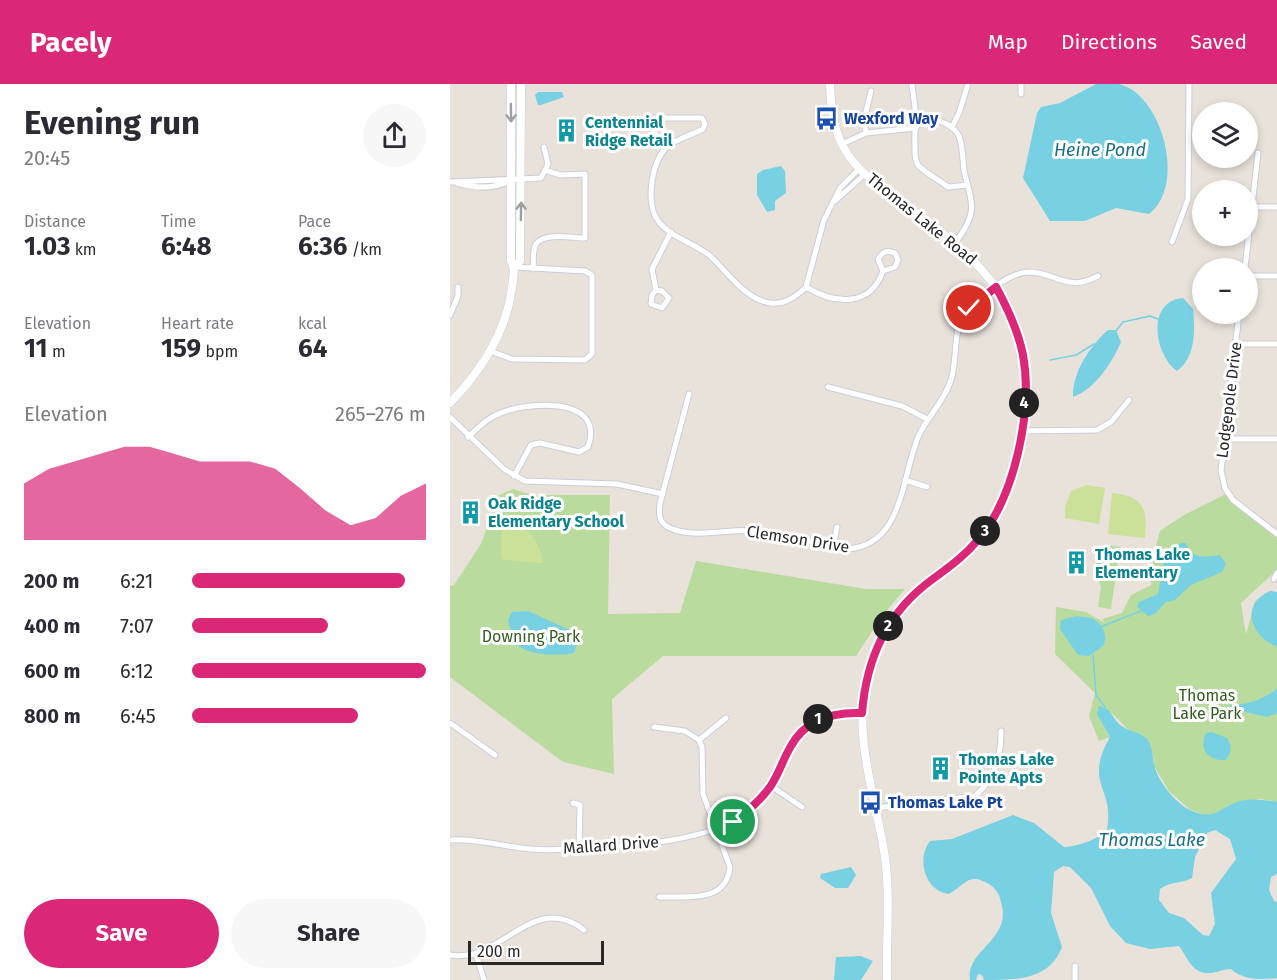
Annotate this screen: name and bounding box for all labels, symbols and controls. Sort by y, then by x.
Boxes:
text: Pacely [30,26,112,59]
text: Map [988,29,1028,55]
text: Directions [1061,29,1157,55]
text: Saved [1190,29,1247,55]
map controls [1192,102,1258,324]
button: layers [1192,102,1258,168]
text: Evening run [24,103,200,143]
one-way arrow [506,103,517,123]
button: share [363,104,426,167]
bus stop icon: Wexford Way [813,105,839,131]
place label: Wexford Way [844,109,939,128]
place label: Centennial Ridge Retail [585,113,673,150]
building icon: Centennial Ridge Retail [554,118,580,144]
water label: Heine Pond [1054,139,1146,161]
text: 20:45 [24,146,70,170]
street label: Thomas Lake Road [863,169,981,269]
button: + [1192,180,1258,246]
one-way arrow [516,201,527,221]
text: Distance [24,212,86,231]
text: Time [161,212,196,231]
text: Pace [298,212,331,231]
text: 1.03 [24,231,70,262]
text: 6:48 [161,231,212,262]
text: 6:36 [298,231,348,262]
text: km [70,240,97,259]
text: /km [348,240,382,259]
button: − [1192,258,1258,324]
pin [943,282,994,333]
icon: check [952,291,985,324]
text: Elevation [24,314,91,333]
text: Heart rate [161,314,234,333]
text: kcal [298,314,327,333]
text: 11 [24,333,48,364]
text: 159 [161,333,201,364]
text: 64 [298,333,327,364]
street label: Lodgepole Drive [1212,341,1246,459]
text: m [48,342,66,361]
text: bpm [201,342,238,361]
pin: 4 [1009,388,1039,418]
text: 4 [1019,393,1029,412]
text: Elevation [24,402,108,426]
text: 265–276 m [335,402,426,426]
place label: Oak Ridge Elementary School [488,494,624,531]
building icon: Oak Ridge Elementary School [457,499,483,525]
pin: 3 [970,516,1000,546]
street label: Clemson Drive [745,521,851,557]
text: 3 [981,521,989,540]
place label: Thomas Lake Elementary [1095,545,1190,582]
building icon: Thomas Lake Elementary [1064,550,1090,576]
text: 200 m [24,569,79,593]
text: 6:21 [120,569,154,593]
pin: 2 [873,611,903,641]
text: 400 m [24,614,80,638]
text: 7:07 [120,614,153,638]
text: 2 [884,616,892,635]
park label: Downing Park [482,627,581,646]
text: 600 m [24,659,80,683]
text: 6:12 [120,659,153,683]
park label: Thomas Lake Park [1172,686,1242,723]
text: 800 m [24,704,81,728]
text: 6:45 [120,704,156,728]
pin: 1 [803,704,833,734]
text: 1 [814,709,822,728]
place label: Thomas Lake Pointe Apts [959,750,1054,787]
building icon: Thomas Lake Pointe Apts [928,755,954,781]
bus stop icon: Thomas Lake Pt [857,789,883,815]
place label: Thomas Lake Pt [888,793,1003,812]
pin [707,796,758,847]
icon: arrive [716,805,749,838]
water label: Thomas Lake [1099,829,1205,851]
street label: Mallard Drive [562,832,660,858]
button: Save [24,899,219,968]
button: Share [231,899,426,968]
scale bar [468,938,604,966]
text: 200 m [477,942,521,961]

